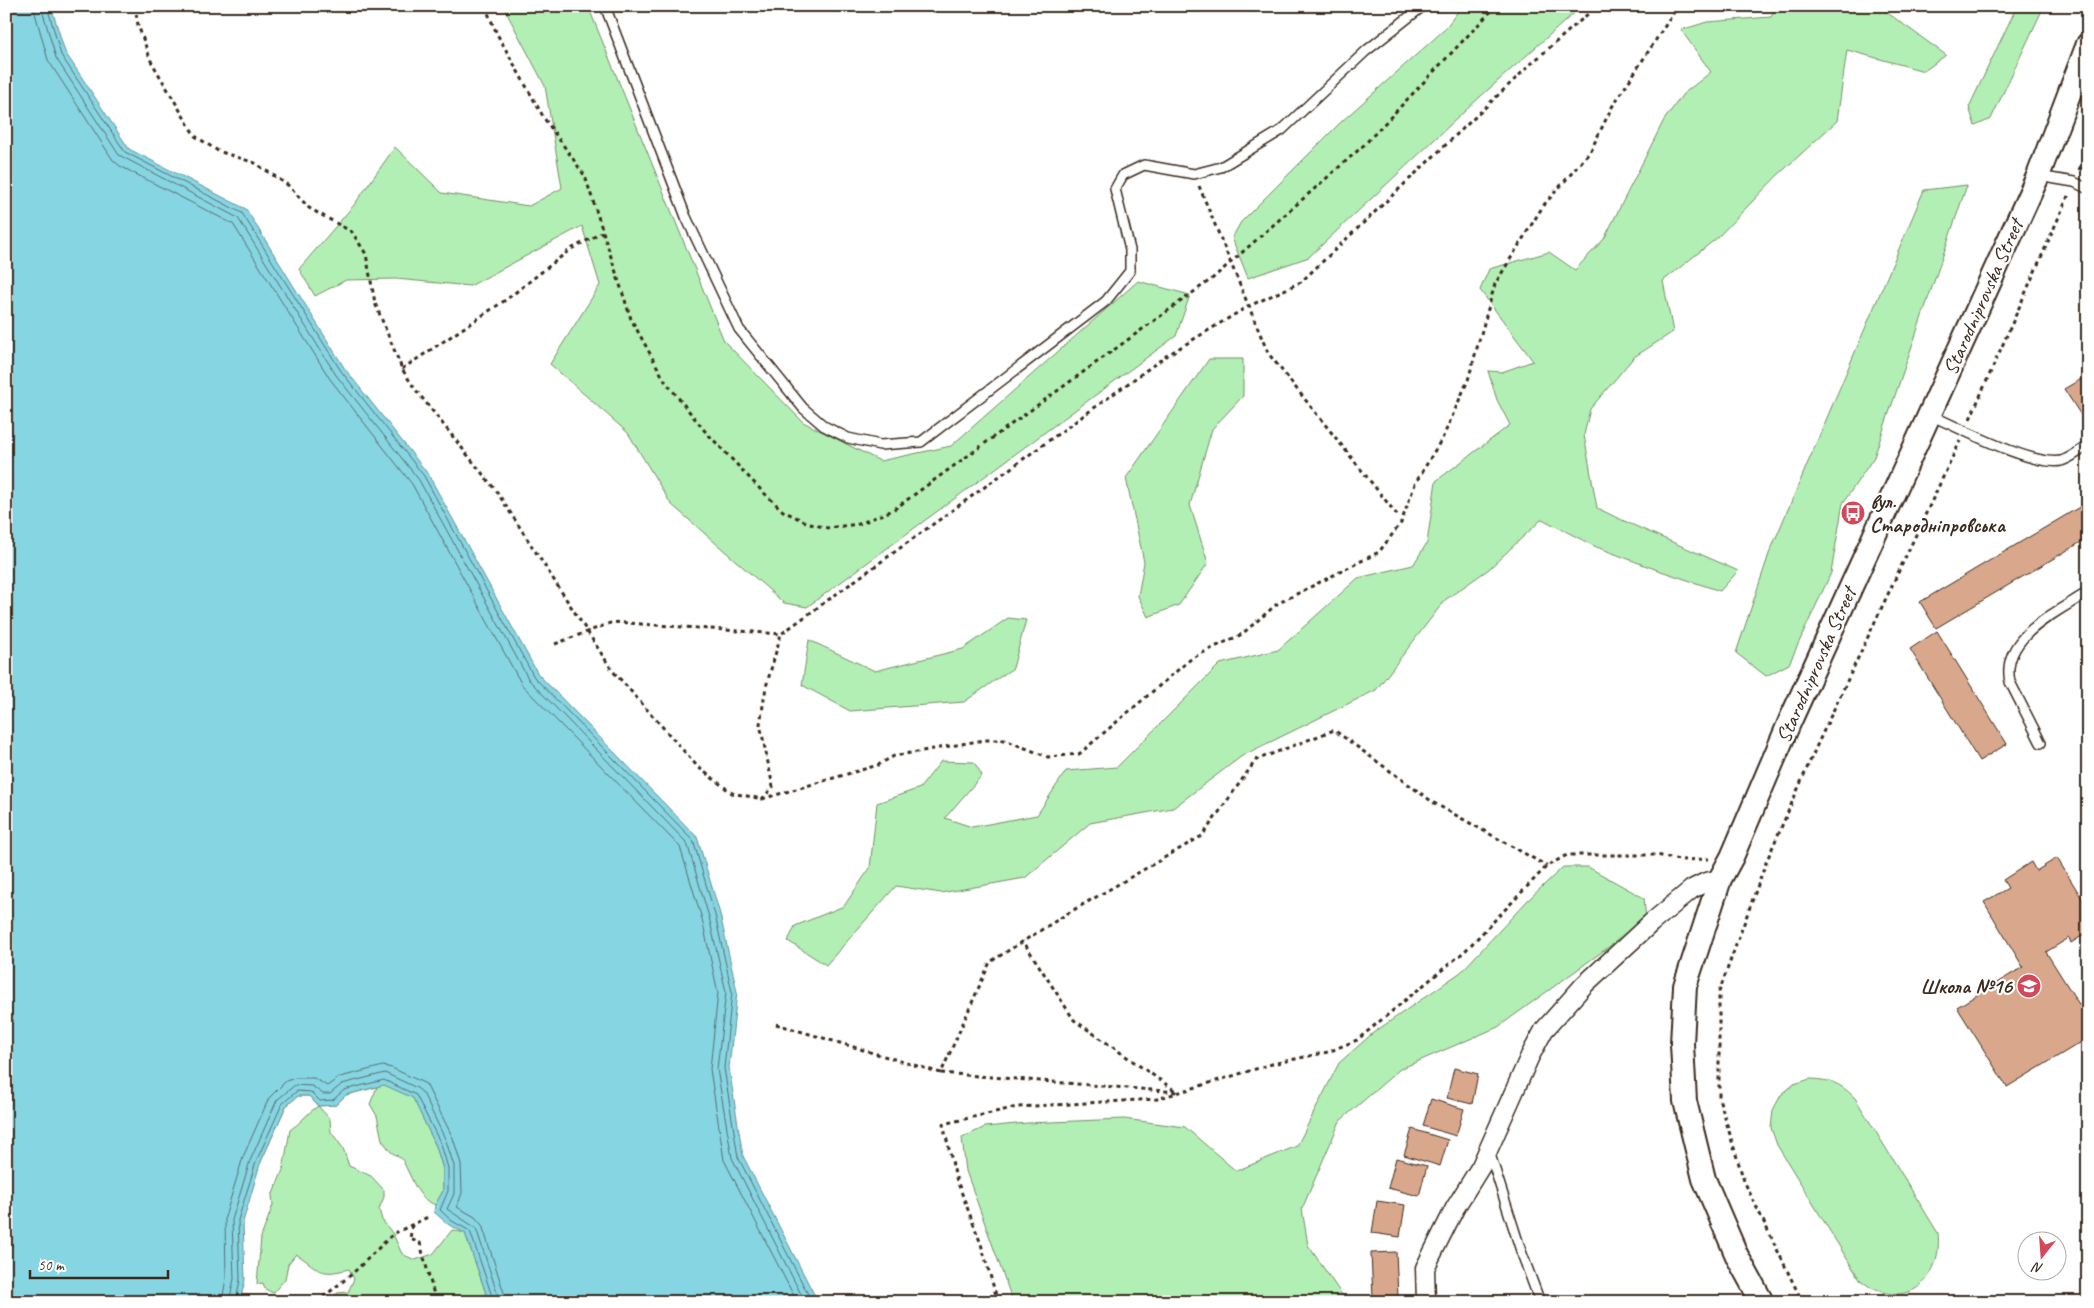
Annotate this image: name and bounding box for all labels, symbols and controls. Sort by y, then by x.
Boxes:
street label: Starodniprovska Street [1937,212,2030,379]
place label: вул. Стародніпровська [1870,488,2007,538]
bus stop icon: вул. Стародніпровська [1840,500,1866,526]
street label: Starodniprovska Street [1770,580,1863,747]
place label: Школа №16 [1920,973,2014,999]
school or university icon: Школа №16 [2016,973,2042,999]
north arrow [2016,1230,2066,1280]
scale bar [30,1248,168,1280]
text: 50 m [38,1256,65,1275]
text: N [2029,1258,2045,1277]

